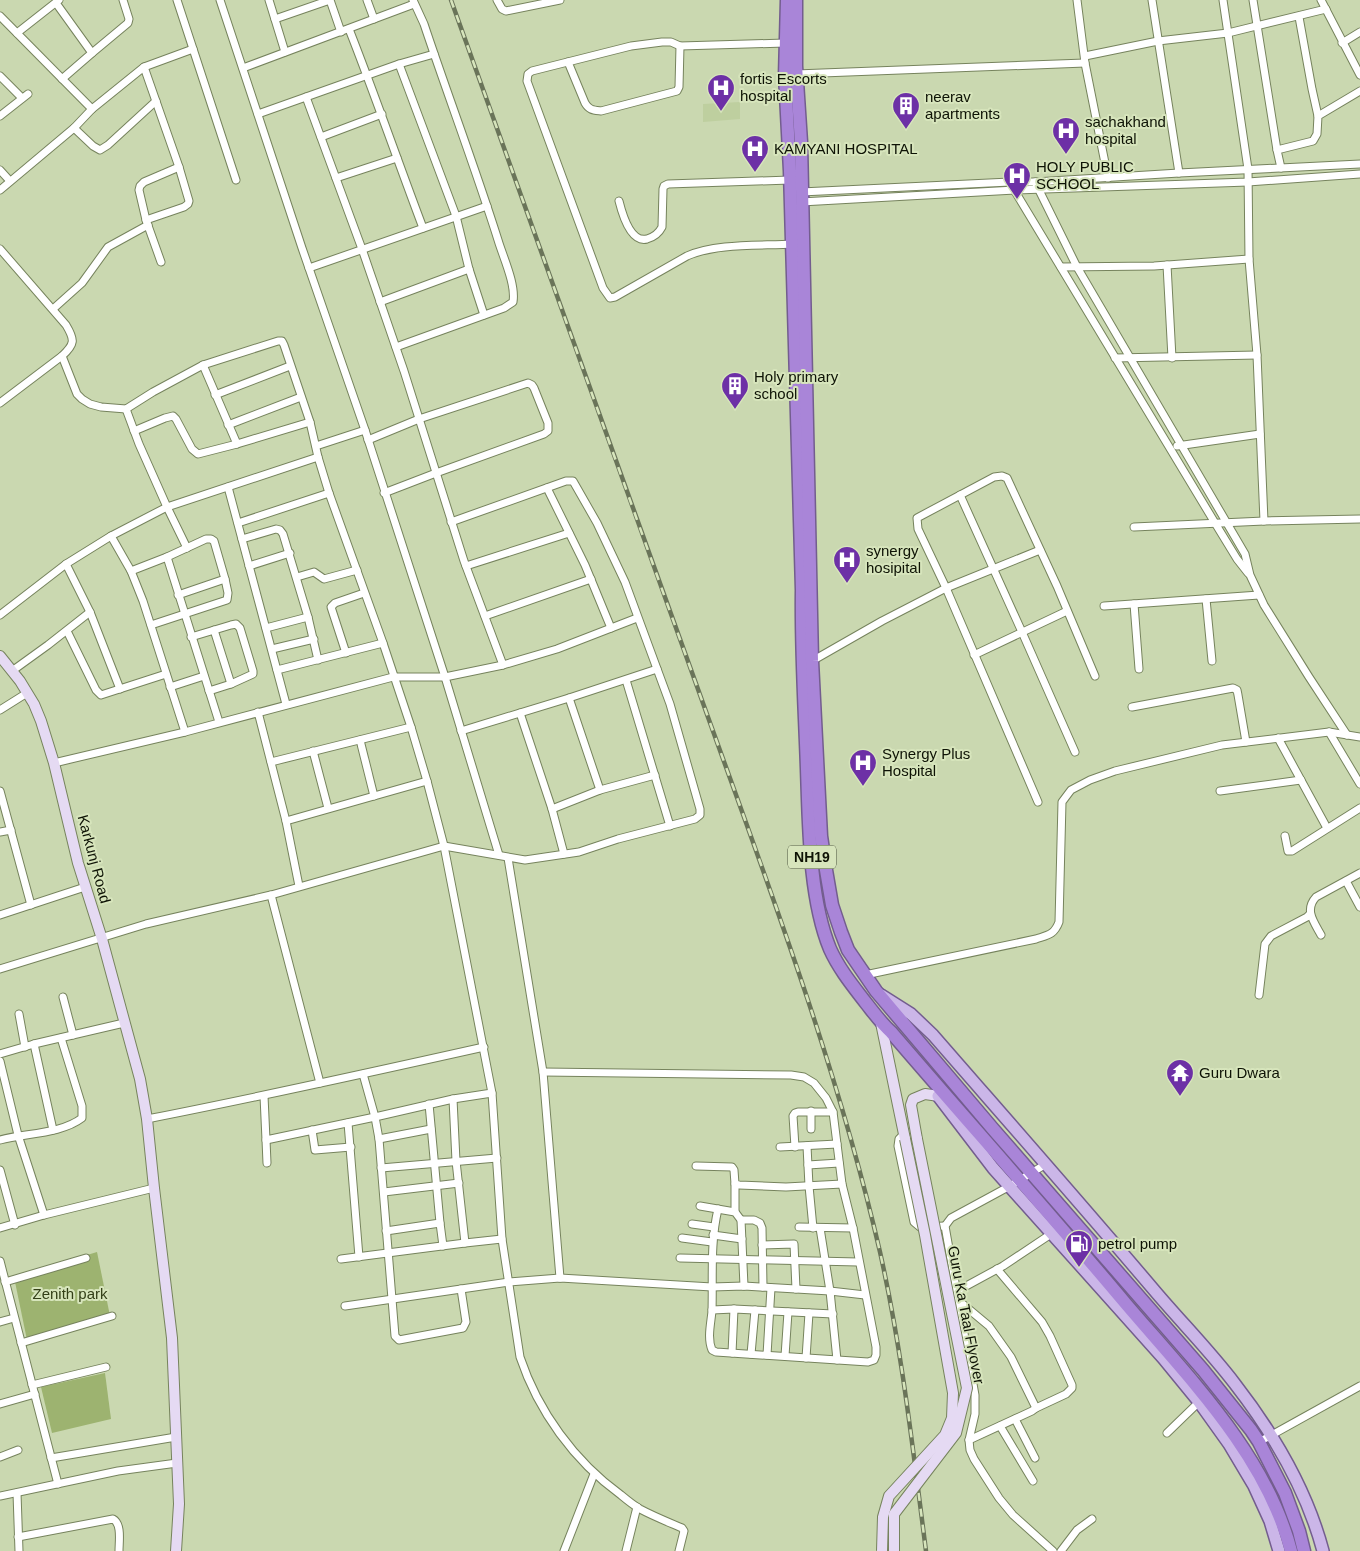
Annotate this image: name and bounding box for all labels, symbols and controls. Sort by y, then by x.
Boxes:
place label: fortis Escorts hospital [740,70,827,104]
hospital icon: fortis Escorts hospital [706,73,736,112]
place label: neerav apartments [925,88,1000,122]
building icon: neerav apartments [891,91,921,130]
place label: sachakhand hospital [1085,113,1166,147]
hospital icon: sachakhand hospital [1051,116,1081,155]
hospital icon: KAMYANI HOSPITAL [740,134,770,173]
place label: KAMYANI HOSPITAL [774,140,918,157]
place label: HOLY PUBLIC SCHOOL [1036,158,1134,192]
hospital icon: HOLY PUBLIC SCHOOL [1002,161,1032,200]
place label: Holy primary school [754,368,839,402]
building icon: Holy primary school [720,371,750,410]
place label: synergy hosipital [866,542,921,576]
hospital icon: synergy hosipital [832,545,862,584]
place label: Synergy Plus Hospital [882,745,970,779]
hospital icon: Synergy Plus Hospital [848,748,878,787]
street label: Karkunj Road [75,813,114,905]
road number: NH19 [788,846,836,869]
temple icon: Guru Dwara [1165,1058,1195,1097]
place label: Guru Dwara [1199,1064,1281,1081]
fuel station icon: petrol pump [1064,1229,1094,1268]
place label: petrol pump [1098,1235,1177,1252]
street label: Guru Ka Taal Flyover [945,1244,988,1386]
park label: Zenith park [32,1285,108,1302]

